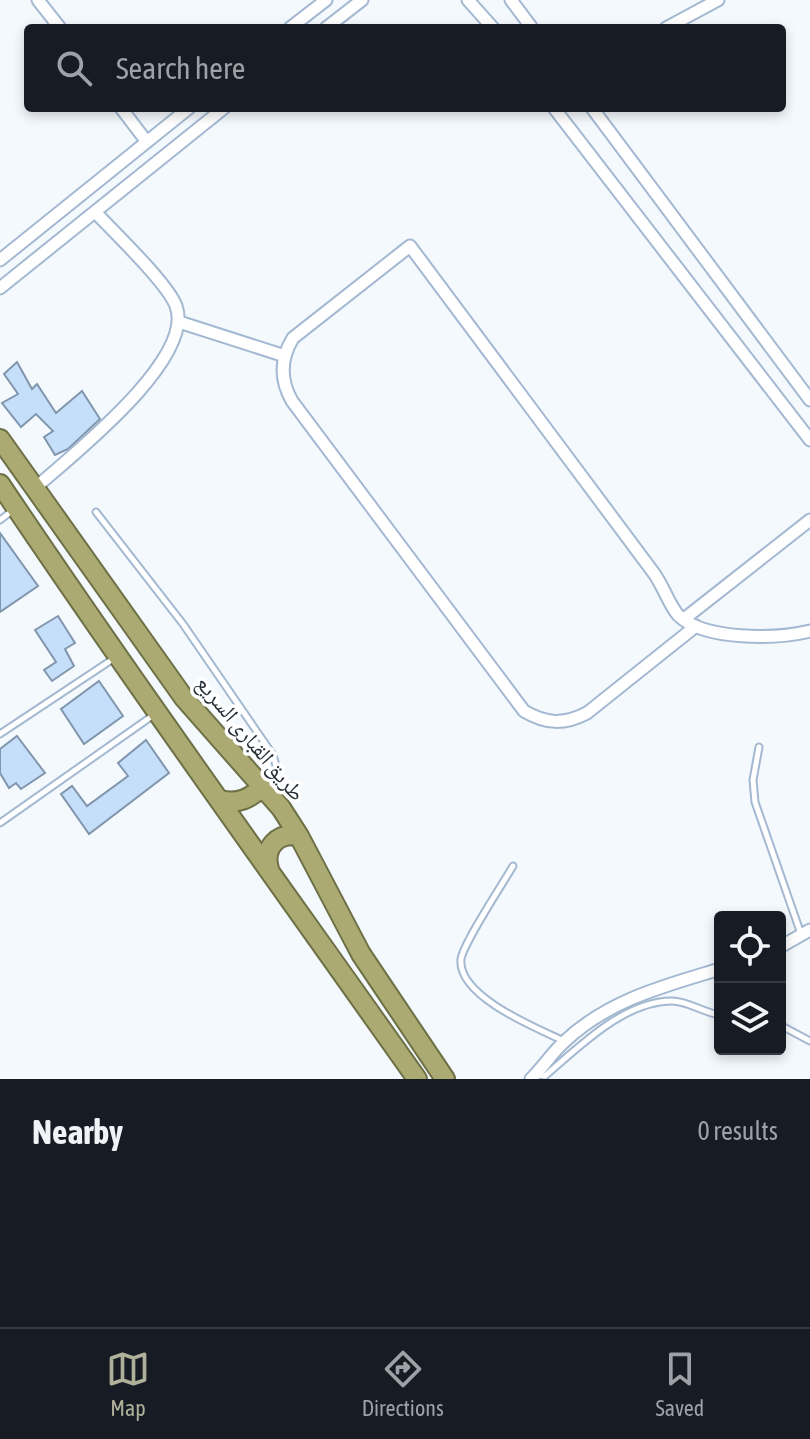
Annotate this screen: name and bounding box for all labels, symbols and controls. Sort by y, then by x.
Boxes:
search box [24,24,786,112]
icon: search [52,46,96,90]
text: Search here [116,51,245,85]
street label: طريق القبارى السريع [190,670,311,806]
map controls [714,911,786,1055]
button: locate [714,911,786,983]
button: layers [714,983,786,1055]
text: Nearby [32,1112,123,1151]
text: 0 results [697,1116,778,1146]
tab: Map [106,1347,150,1421]
tab: Directions [362,1347,444,1421]
tab: Saved [655,1347,704,1421]

